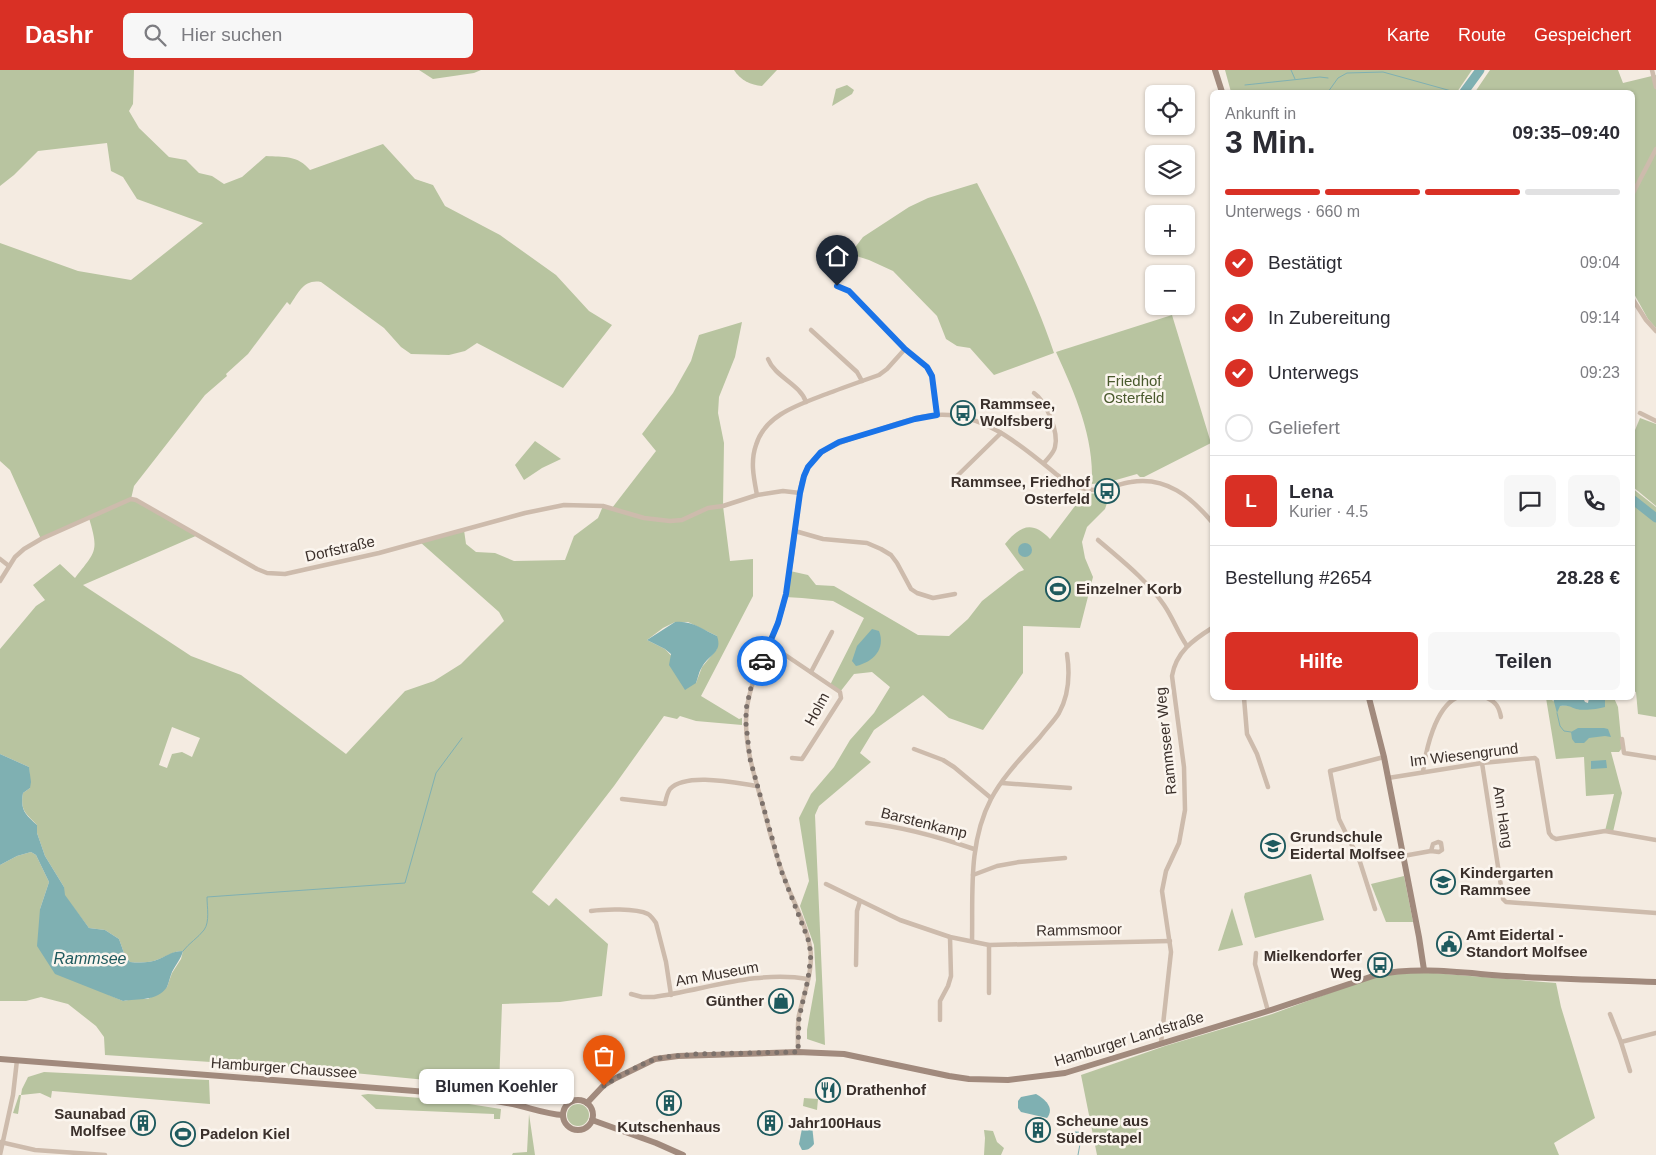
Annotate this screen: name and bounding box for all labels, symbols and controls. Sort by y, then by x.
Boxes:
search box [123,13,473,58]
text: Dashr [25,21,93,48]
icon: search [141,21,169,49]
text: Hier suchen [181,24,282,45]
text: Karte [1387,25,1430,45]
text: Route [1458,25,1506,45]
text: Gespeichert [1534,25,1631,45]
map controls [1145,85,1195,315]
button: locate [1145,85,1195,135]
text: Ankunft in [1225,105,1296,122]
text: 09:35–09:40 [1512,122,1620,143]
text: 3 Min. [1225,124,1316,160]
button: layers [1145,145,1195,195]
text: Unterwegs · 660 m [1225,203,1360,220]
button: + [1145,205,1195,255]
pin [816,235,858,286]
icon: home [823,242,851,270]
icon: check [1225,249,1253,277]
text: Bestätigt [1268,252,1342,273]
text: 09:04 [1580,254,1620,271]
button: − [1145,265,1195,315]
icon: check [1225,304,1253,332]
text: In Zubereitung [1268,307,1391,328]
text: 09:14 [1580,309,1620,326]
icon: check [1225,359,1253,387]
text: Unterwegs [1268,362,1359,383]
text: 09:23 [1580,364,1620,381]
park label: Friedhof Osterfeld [1104,372,1164,406]
place label: Rammsee, Wolfsberg [980,395,1055,429]
bus stop icon: Rammsee, Wolfsberg [950,400,976,426]
text: Geliefert [1268,417,1340,438]
place label: Rammsee, Friedhof Osterfeld [951,473,1091,507]
button: chat [1504,475,1556,527]
button: phone [1568,475,1620,527]
bus stop icon: Rammsee, Friedhof Osterfeld [1094,478,1120,504]
text: Lena [1289,481,1333,502]
text: L [1245,490,1257,511]
text: Kurier · 4.5 [1289,503,1368,520]
street label: Dorfstraße [303,532,376,565]
text: Bestellung #2654 [1225,567,1372,588]
text: 28.28 € [1557,567,1620,588]
sports icon: Einzelner Korb [1045,576,1071,602]
place label: Einzelner Korb [1076,580,1182,597]
button: Hilfe [1225,632,1418,690]
button: Teilen [1428,632,1620,690]
courier [737,636,787,686]
icon: car [748,647,776,675]
street label: Rammseer Weg [1151,686,1180,796]
street label: Holm [801,689,832,728]
street label: Im Wiesengrund [1409,739,1519,770]
street label: Am Hang [1490,785,1517,849]
street label: Barstenkamp [879,804,969,841]
place label: Grundschule Eidertal Molfsee [1290,828,1405,862]
school or university icon: Grundschule Eidertal Molfsee [1260,833,1286,859]
place label: Kindergarten Rammsee [1460,864,1553,898]
school or university icon: Kindergarten Rammsee [1430,869,1456,895]
street label: Rammsmoor [1036,920,1122,939]
place label: Amt Eidertal - Standort Molfsee [1466,926,1588,960]
public building icon: Amt Eidertal - Standort Molfsee [1436,931,1462,957]
place label: Mielkendorfer Weg [1264,947,1362,981]
water label: Rammsee [54,950,127,967]
bus stop icon: Mielkendorfer Weg [1367,952,1393,978]
street label: Am Museum [674,958,760,989]
shop icon: Günther [768,988,794,1014]
place label: Günther [706,992,764,1009]
street label: Hamburger Landstraße [1052,1008,1205,1069]
pin [583,1035,625,1086]
icon: bag [590,1042,618,1070]
street label: Hamburger Chaussee [210,1054,358,1081]
callout: Blumen Koehler [419,1068,574,1104]
restaurant icon: Drathenhof [815,1077,841,1103]
text: Blumen Koehler [435,1078,558,1095]
place label: Drathenhof [846,1081,927,1098]
building icon: Kutschenhaus [656,1090,682,1116]
place label: Saunabad Molfsee [54,1105,126,1139]
building icon: Saunabad Molfsee [130,1110,156,1136]
building icon: Jahr100Haus [757,1110,783,1136]
place label: Scheune aus Süderstapel [1056,1112,1149,1146]
place label: Jahr100Haus [788,1114,881,1131]
building icon: Scheune aus Süderstapel [1025,1117,1051,1143]
place label: Kutschenhaus [617,1118,721,1135]
sports icon: Padelon Kiel [170,1121,196,1147]
place label: Padelon Kiel [200,1125,290,1142]

